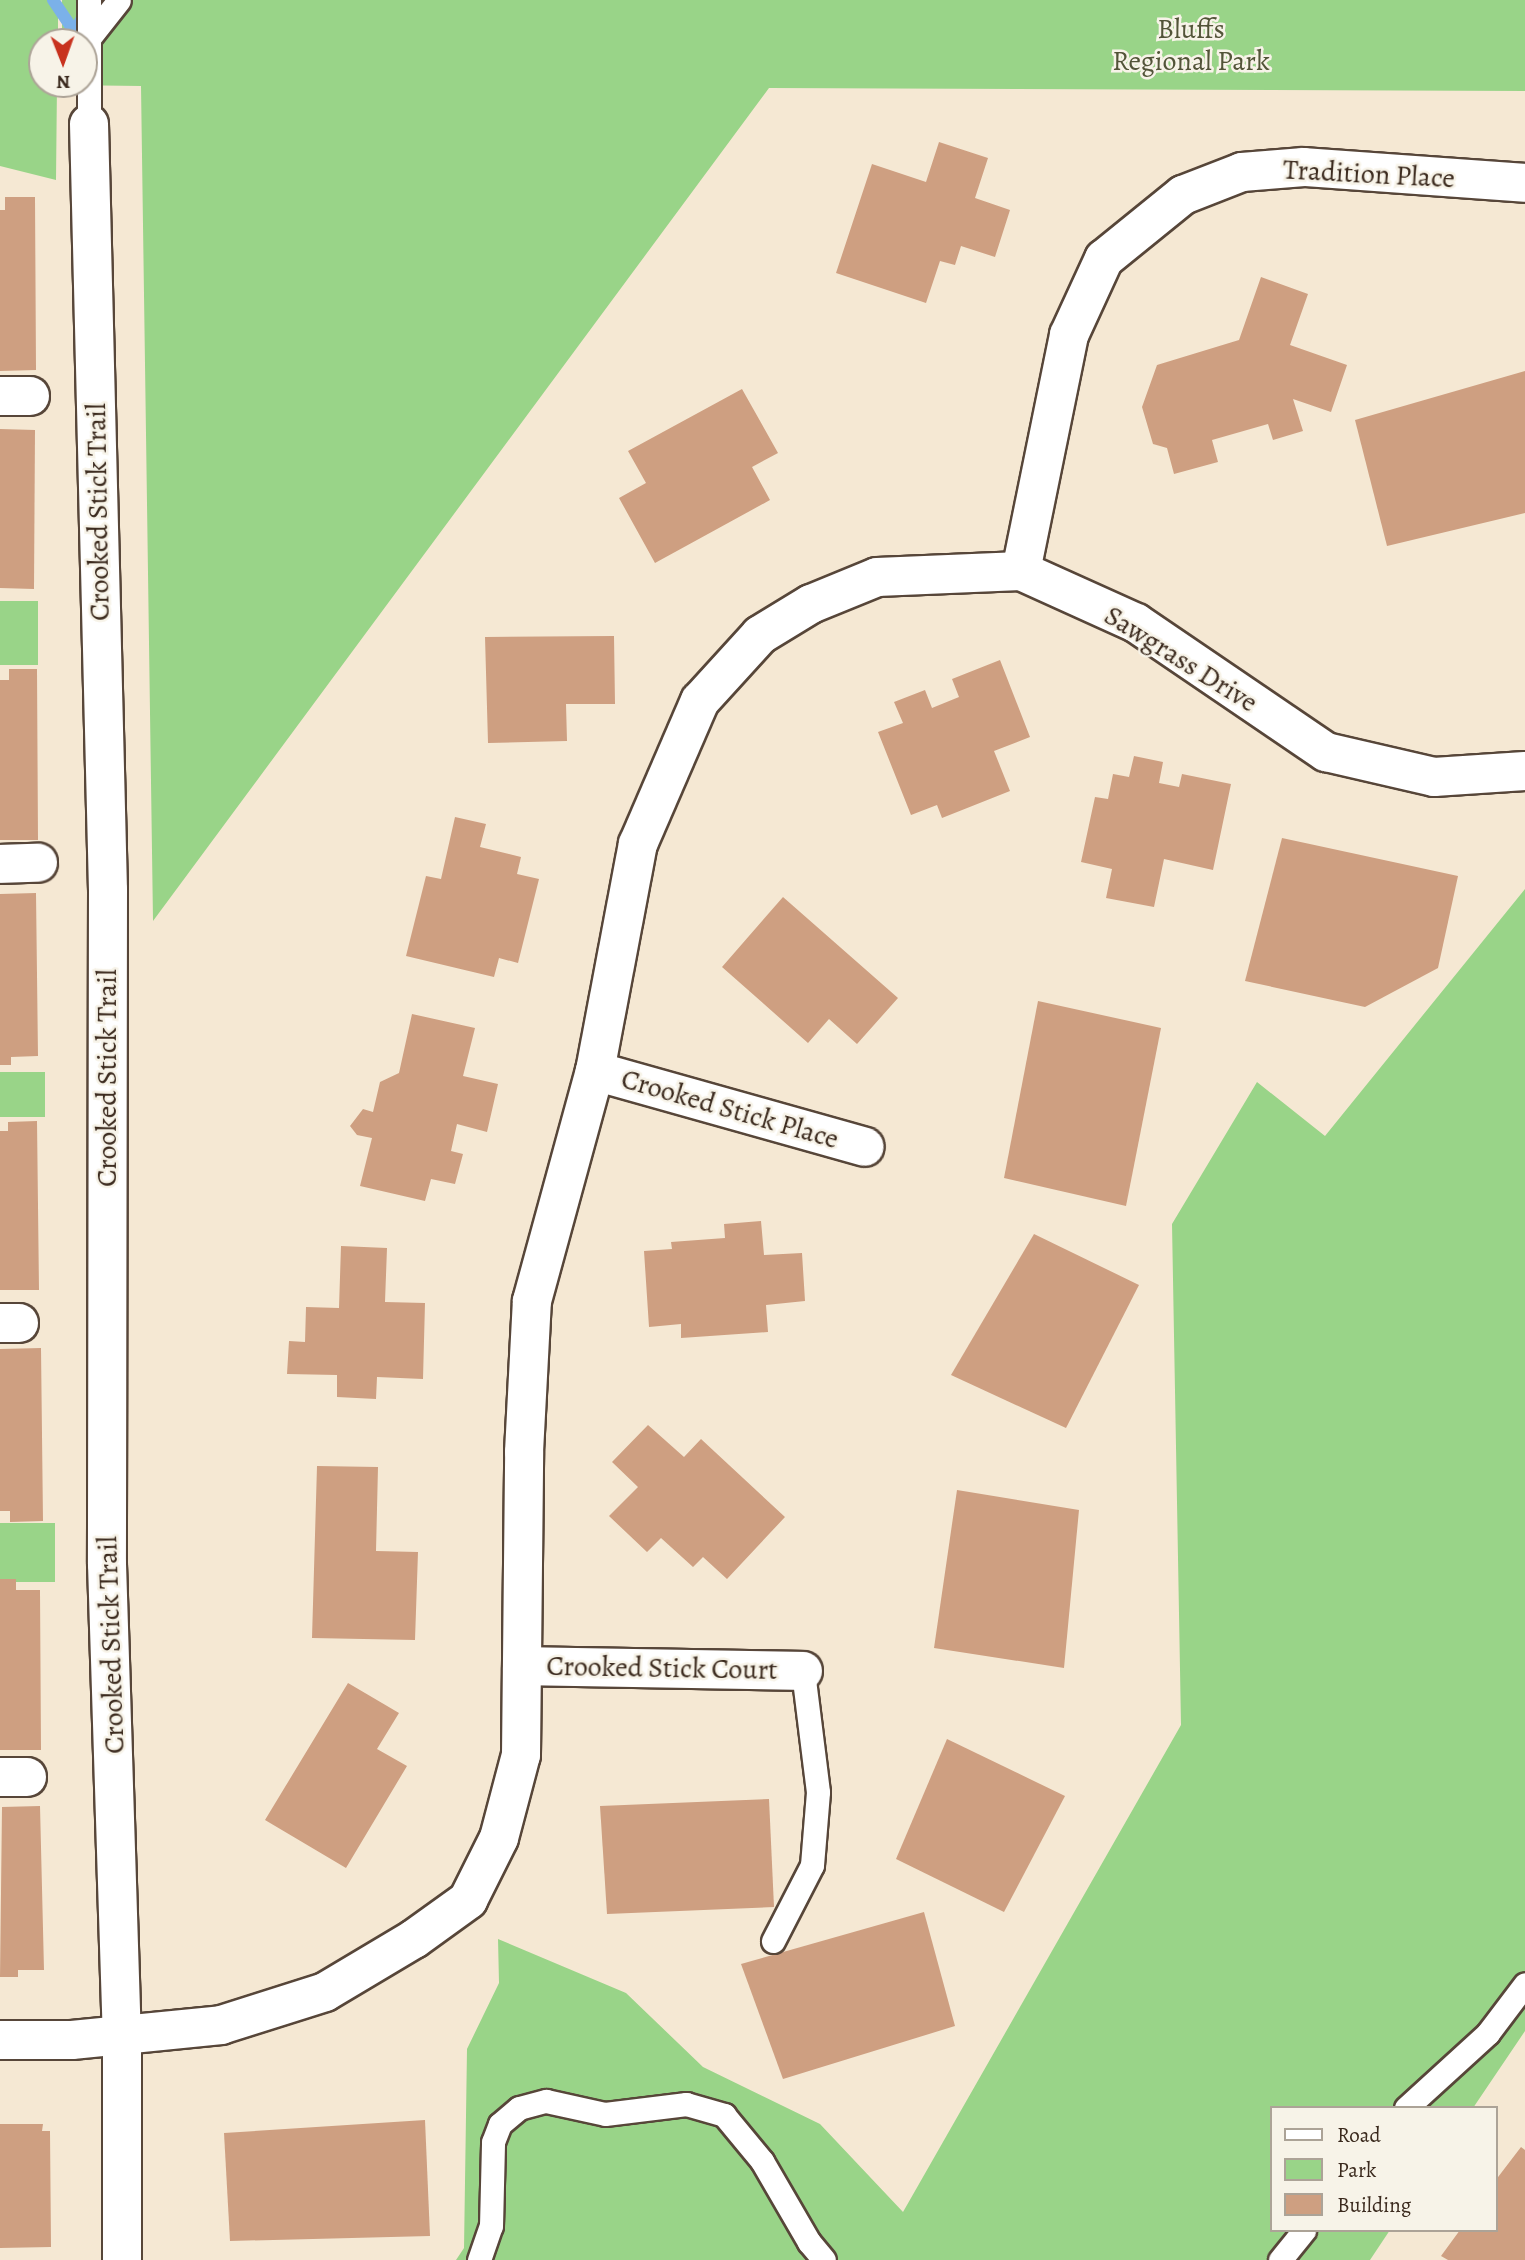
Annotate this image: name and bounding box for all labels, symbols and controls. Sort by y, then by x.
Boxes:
park label: Bluffs Regional Park [1112,12,1270,78]
north arrow [28,28,98,98]
text: N [56,69,70,95]
street label: Tradition Place [1282,153,1456,195]
street label: Crooked Stick Trail [79,403,117,621]
street label: Sawgrass Drive [1098,599,1264,719]
street label: Crooked Stick Trail [90,969,124,1187]
street label: Crooked Stick Place [618,1062,842,1156]
street label: Crooked Stick Trail [90,1536,132,1754]
street label: Crooked Stick Court [546,1649,778,1687]
legend [1270,2106,1497,2232]
text: Road [1337,2121,1381,2149]
text: Park [1337,2156,1376,2184]
text: Building [1337,2191,1411,2219]

